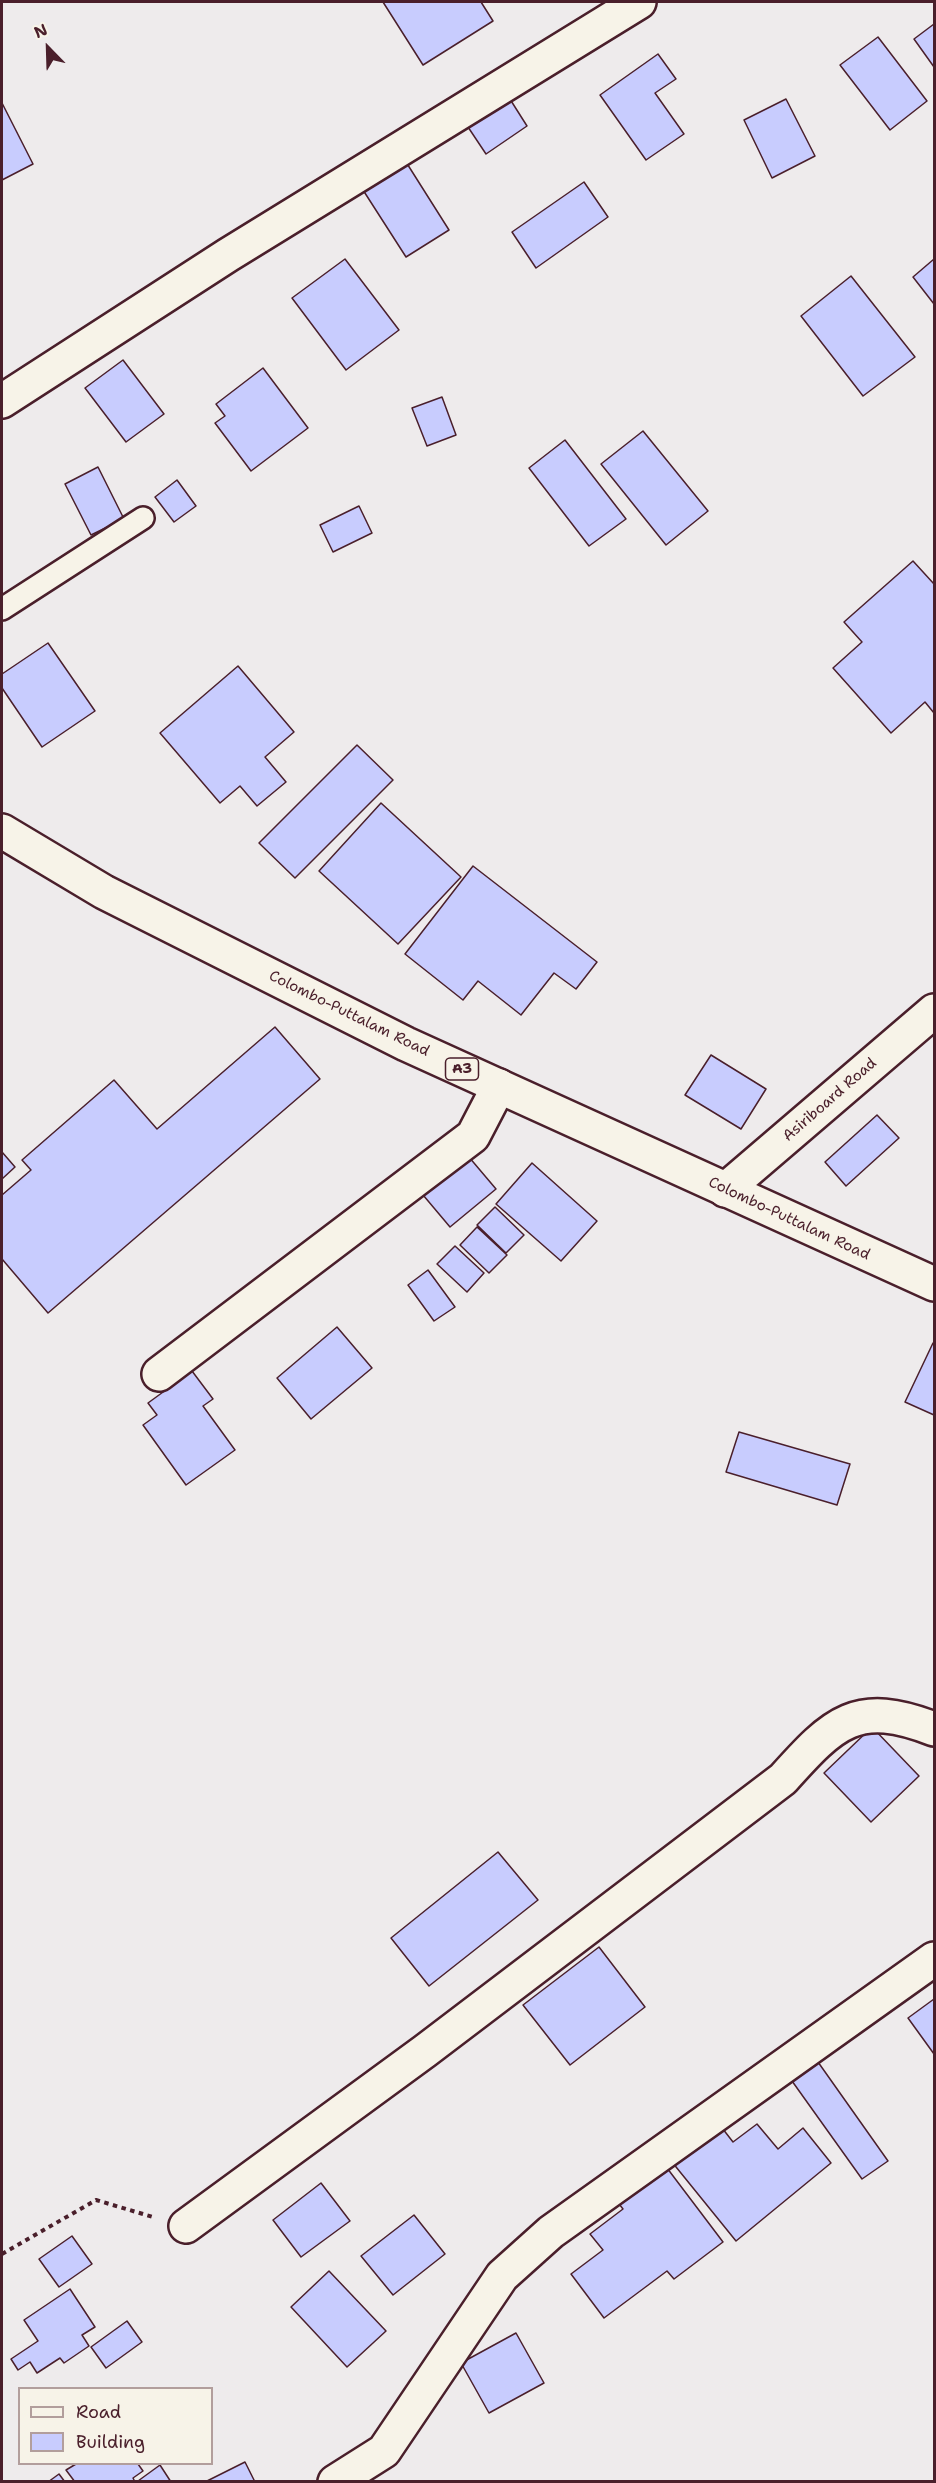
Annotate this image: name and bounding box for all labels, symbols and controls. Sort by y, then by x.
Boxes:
north arrow [18,18,78,78]
text: N [31,19,51,43]
street label: Colombo-Puttalam Road [266,967,432,1061]
street label: Asiriboard Road [779,1054,881,1146]
road number: A3 [446,1058,478,1080]
street label: Colombo-Puttalam Road [705,1174,873,1264]
legend [18,2387,213,2465]
text: Road [76,2400,121,2424]
text: Building [76,2430,145,2454]

